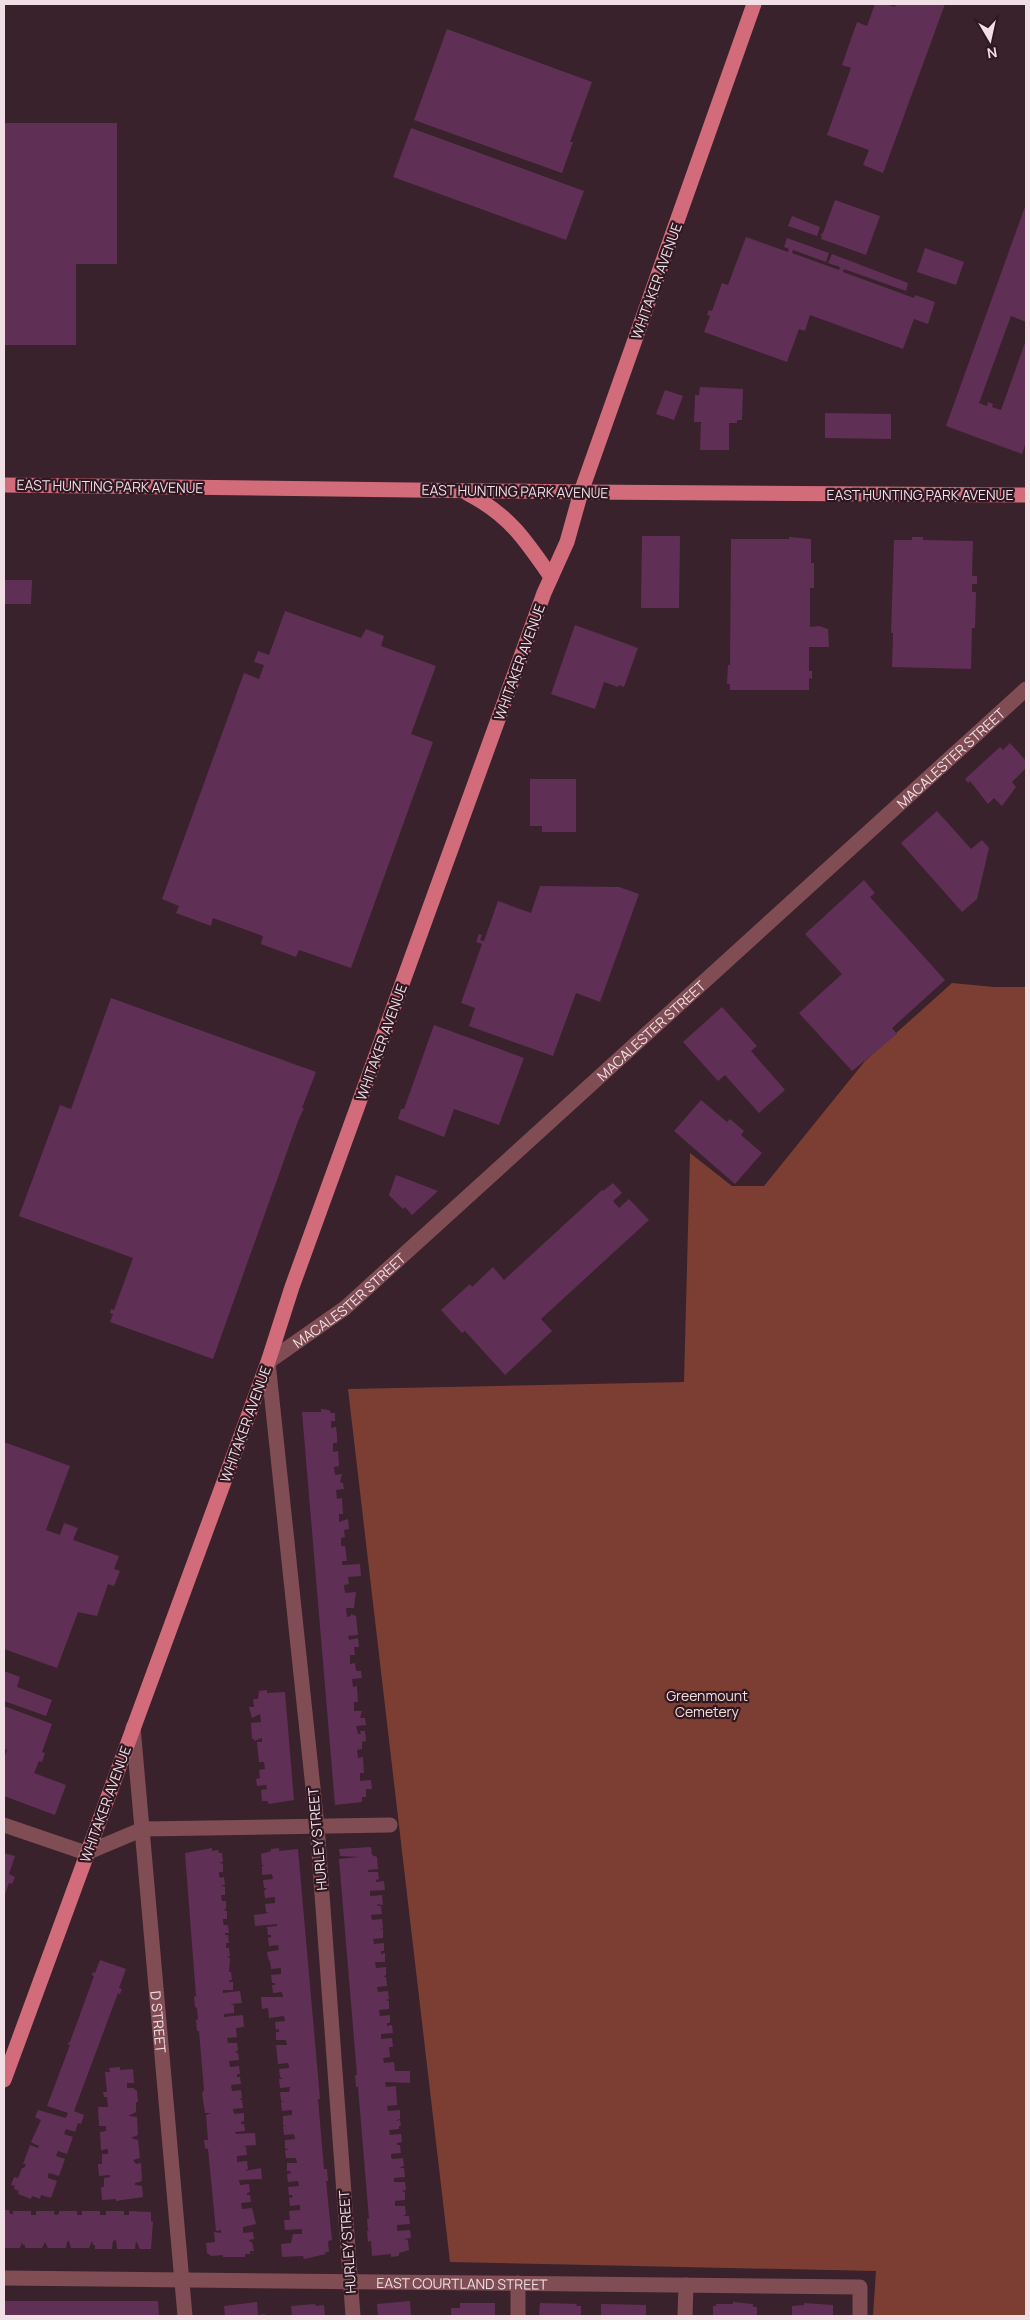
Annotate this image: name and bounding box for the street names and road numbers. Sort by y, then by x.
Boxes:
street label: WHITAKER AVENUE [626,220,686,342]
street label: EAST HUNTING PARK AVENUE [16,475,204,497]
street label: EAST HUNTING PARK AVENUE [421,480,609,502]
street label: EAST HUNTING PARK AVENUE [827,485,1013,504]
street label: WHITAKER AVENUE [489,601,549,723]
street label: MACALESTER STREET [892,703,1009,812]
street label: MACALESTER STREET [592,975,710,1084]
street label: WHITAKER AVENUE [351,981,411,1103]
street label: MACALESTER STREET [289,1248,410,1352]
street label: WHITAKER AVENUE [215,1363,275,1485]
street label: WHITAKER AVENUE [75,1743,135,1865]
street label: HURLEY STREET [303,1786,331,1891]
street label: D STREET [147,1990,171,2054]
street label: HURLEY STREET [334,2189,360,2294]
street label: EAST COURTLAND STREET [376,2272,548,2293]

